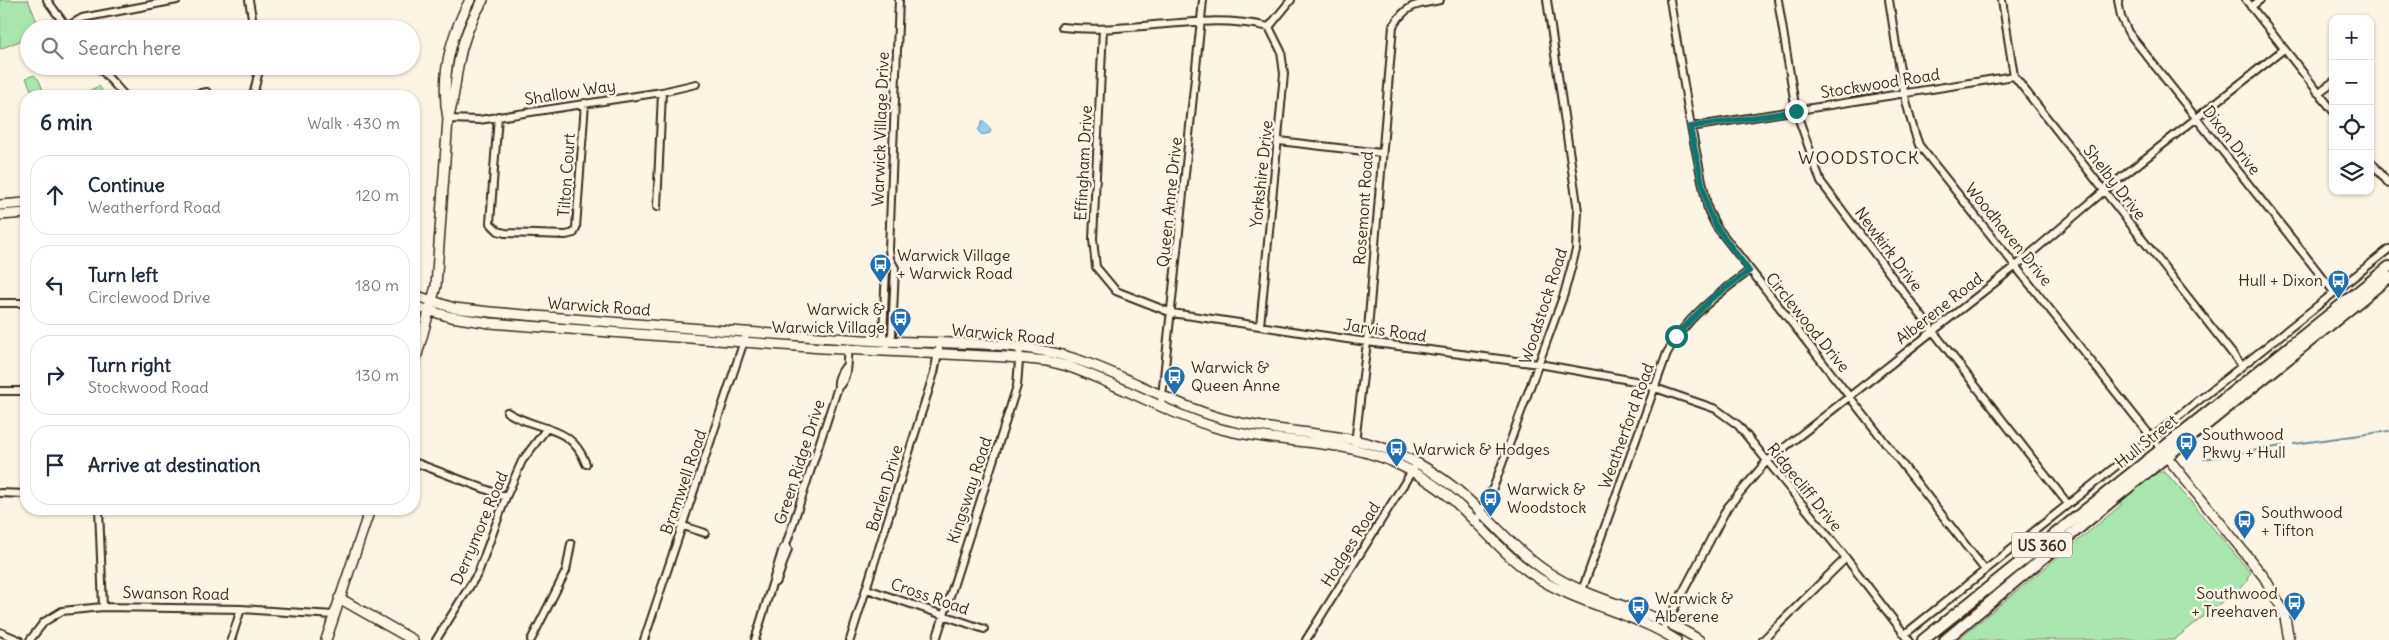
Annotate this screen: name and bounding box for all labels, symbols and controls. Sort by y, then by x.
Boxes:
map controls [2329,15,2374,195]
button: + [2329,15,2374,60]
search box [20,20,420,75]
icon: search [38,34,66,62]
text: Search here [78,36,181,60]
street label: Warwick Village Drive [867,51,893,207]
button: − [2329,60,2374,105]
street label: Stockwood Road [1819,64,1941,102]
street label: Shallow Way [523,75,617,109]
route end [1785,100,1808,123]
street label: Dixon Drive [2199,101,2265,179]
street label: Effingham Drive [1070,105,1096,221]
button: locate [2329,105,2374,150]
text: 6 min [40,109,92,136]
text: Walk · 430 m [307,113,400,133]
street label: Yorkshire Drive [1245,119,1277,229]
street label: Tilton Court [553,132,579,217]
street label: Queen Anne Drive [1152,136,1186,268]
street label: Shelby Drive [2079,140,2151,224]
district label: WOODSTOCK [1798,146,1920,169]
button: layers [2329,150,2374,195]
street label: Rosemont Road [1349,151,1377,265]
text: Continue [88,173,165,197]
street label: Woodhaven Drive [1961,178,2057,290]
icon: ahead [41,181,69,209]
text: 120 m [356,185,399,205]
text: Weatherford Road [88,197,221,217]
street label: Newkirk Drive [1851,203,1927,295]
place label: Warwick Village + Warwick Road [897,245,1013,283]
street label: Woodstock Road [1515,246,1571,366]
bus stop icon: Warwick Village + Warwick Road [869,252,893,283]
text: Turn left [88,263,158,287]
street label: Circlewood Drive [1762,268,1854,376]
street label: Alberene Road [1891,268,1987,348]
bus stop icon: Hull + Dixon [2327,268,2351,299]
place label: Hull + Dixon [2238,270,2323,290]
icon: left [41,271,69,299]
text: 180 m [355,275,399,295]
text: Circlewood Drive [88,287,210,307]
street label: Warwick Road [547,292,651,320]
place label: Warwick & Warwick Village [772,299,885,337]
bus stop icon: Warwick & Warwick Village [889,306,913,337]
street label: Jarvis Road [1342,314,1428,346]
street label: Warwick Road [951,320,1055,348]
route start [1665,325,1688,348]
text: Turn right [88,353,171,377]
place label: Warwick & Queen Anne [1191,357,1280,395]
street label: Weatherford Road [1594,360,1658,492]
icon: right [41,361,69,389]
bus stop icon: Warwick & Queen Anne [1163,364,1187,395]
text: 130 m [355,365,399,385]
text: Stockwood Road [88,377,209,397]
street label: Green Ridge Drive [769,397,829,527]
street label: Hull Street [2111,409,2182,472]
place label: Southwood Pkwy + Hull [2202,424,2286,462]
street label: Bramwell Road [656,427,710,537]
bus stop icon: Southwood Pkwy + Hull [2174,431,2198,462]
street label: Kingsway Road [942,434,996,546]
bus stop icon: Warwick & Hodges [1385,437,1409,468]
place label: Warwick & Hodges [1413,439,1550,459]
street label: Ridgecliff Drive [1763,439,1847,535]
street label: Barlen Drive [861,442,907,534]
icon: arrive [41,451,69,479]
text: Arrive at destination [88,453,261,477]
street label: Derrymore Road [446,468,512,588]
place label: Warwick & Woodstock [1507,479,1586,517]
bus stop icon: Warwick & Woodstock [1479,486,1503,517]
street label: Hodges Road [1316,498,1384,590]
place label: Southwood + Tifton [2261,502,2343,540]
bus stop icon: Southwood + Tifton [2233,509,2257,540]
road number: US 360 [2012,532,2072,558]
street label: Cross Road [888,573,972,619]
street label: Swanson Road [123,582,229,604]
place label: Southwood + Treehaven [2191,583,2278,621]
place label: Warwick & Alberene [1655,588,1733,626]
bus stop icon: Southwood + Treehaven [2282,590,2306,621]
bus stop icon: Warwick & Alberene [1627,595,1651,626]

